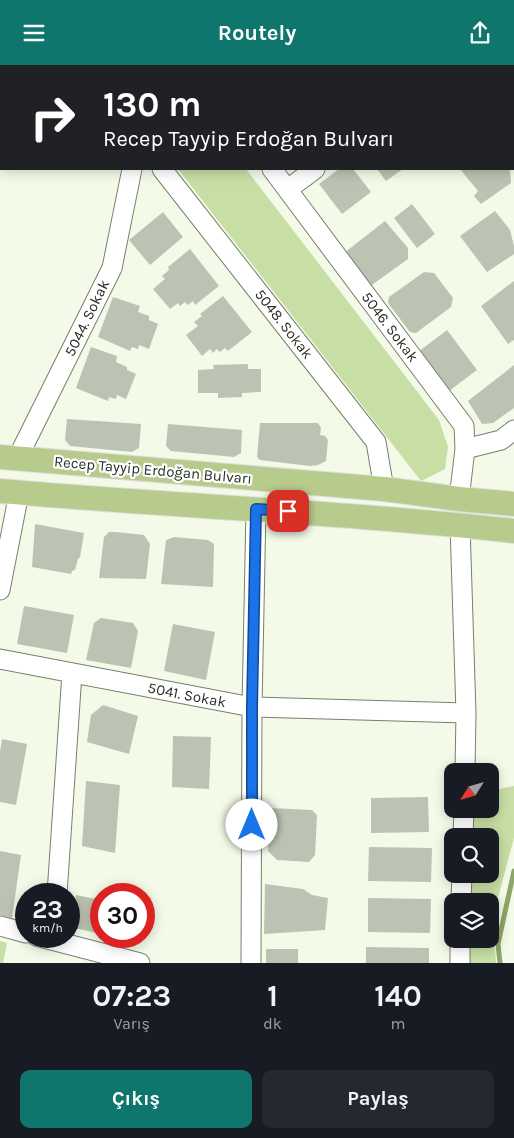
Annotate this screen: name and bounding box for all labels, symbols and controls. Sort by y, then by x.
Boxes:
icon: menu [20,19,48,47]
icon: share [466,19,494,47]
text: Routely [218,20,296,46]
text: 130 m [103,84,201,125]
icon: right [20,85,85,150]
text: Recep Tayyip Erdoğan Bulvarı [103,126,394,152]
street label: 5044. Sokak [61,277,113,359]
street label: 5048. Sokak [251,286,317,362]
street label: 5046. Sokak [358,288,422,366]
street label: Recep Tayyip Erdoğan Bulvarı [53,452,253,488]
pin [267,490,309,532]
icon: arrive [274,497,302,525]
street label: 5041. Sokak [146,679,228,711]
north arrow [444,763,499,817]
map controls [444,763,499,948]
position arrow [225,798,277,850]
button: search [444,828,499,883]
speed limit sign: 30 [90,883,155,948]
button: layers [444,893,499,948]
text: 23 [32,895,63,924]
text: km/h [32,921,63,935]
text: 07:23 [92,978,171,1014]
text: 1 [267,978,278,1014]
text: 140 [374,978,422,1014]
text: Varış [114,1014,150,1033]
text: dk [263,1014,282,1033]
text: m [390,1014,405,1033]
button: Çıkış [20,1070,252,1128]
button: Paylaş [262,1070,494,1128]

